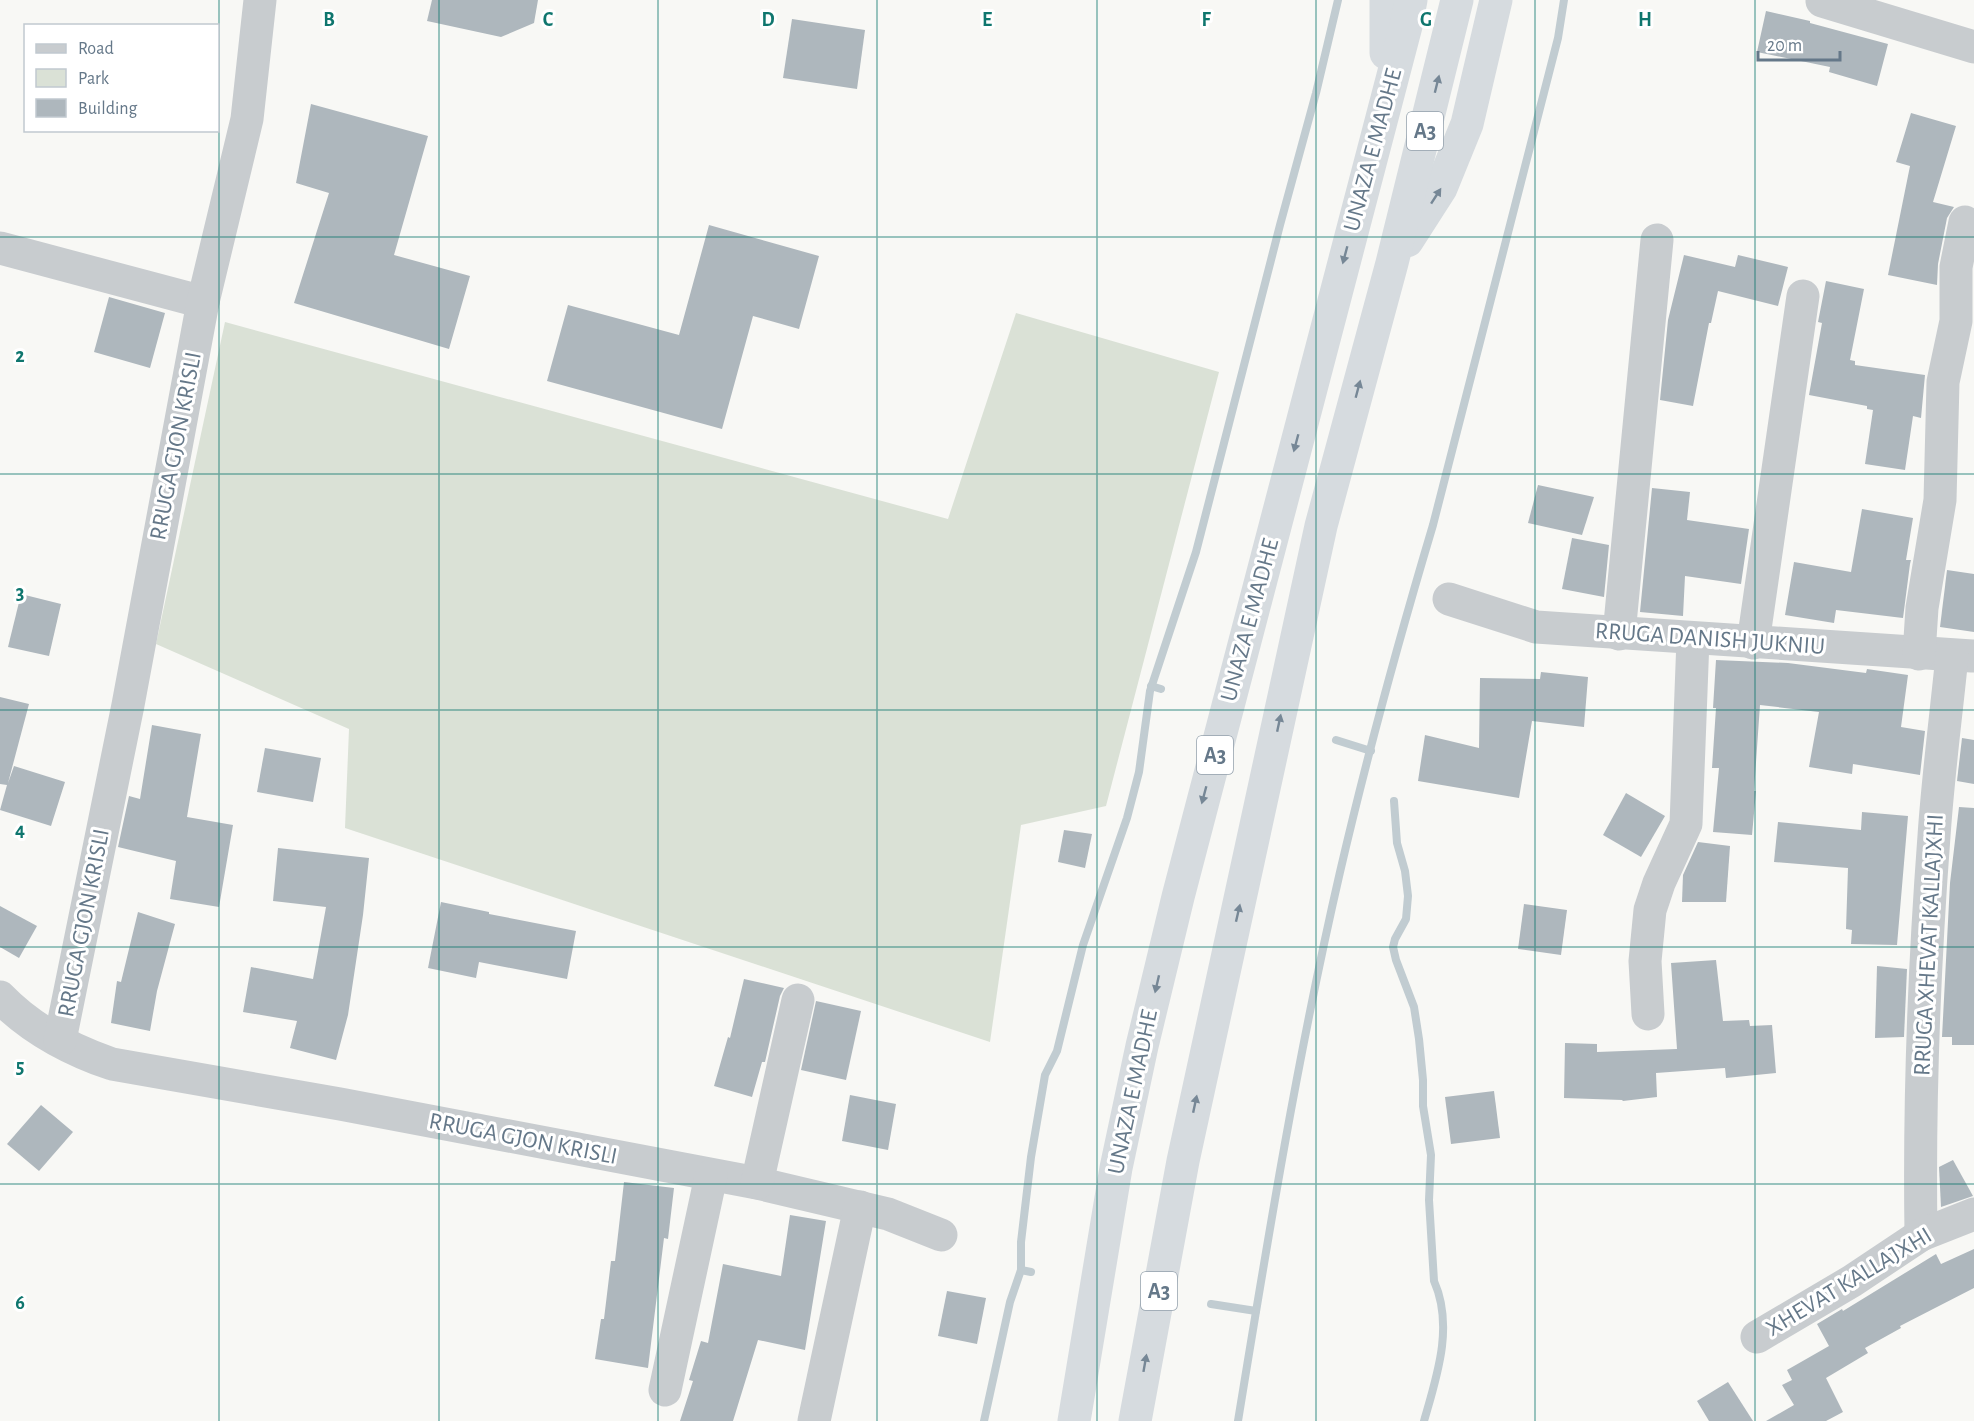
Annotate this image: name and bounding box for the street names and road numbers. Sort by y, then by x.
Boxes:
street label: UNAZA E MADHE [1340,66,1406,234]
road number: A3 [1407,112,1443,150]
street label: RRUGA GJON KRISLI [146,350,206,542]
street label: UNAZA E MADHE [1217,536,1283,704]
street label: RRUGA DANISH JUKNIU [1594,619,1826,659]
road number: A3 [1197,736,1233,774]
street label: RRUGA XHEVAT KALLAJXHI [1910,813,1948,1077]
street label: RRUGA GJON KRISLI [54,827,114,1019]
street label: UNAZA E MADHE [1104,1007,1162,1176]
street label: RRUGA GJON KRISLI [427,1109,619,1169]
street label: XHEVAT KALLAJXHI [1762,1223,1936,1341]
road number: A3 [1141,1272,1177,1310]

